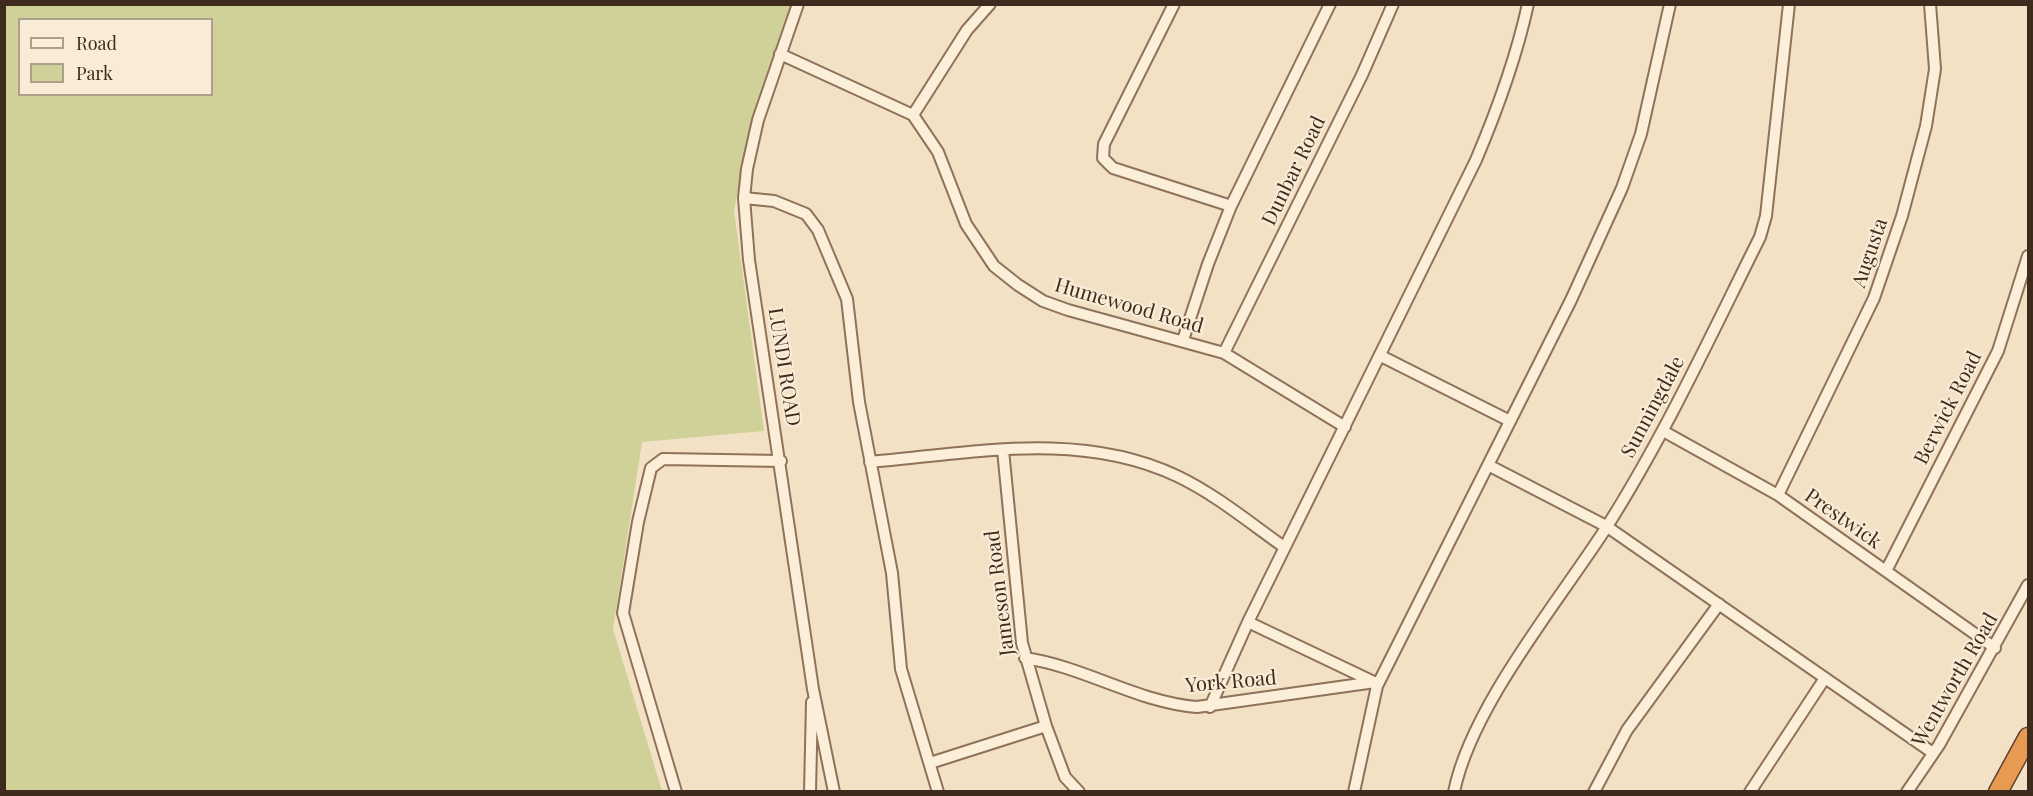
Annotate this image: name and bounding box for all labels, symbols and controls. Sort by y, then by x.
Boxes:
legend [18,18,213,96]
text: Road [76,31,117,55]
text: Park [76,61,113,85]
street label: Dunbar Road [1257,112,1331,230]
street label: Augusta [1847,215,1893,291]
street label: Humewood Road [1052,273,1206,339]
street label: LUNDI ROAD [763,306,805,428]
street label: Berwick Road [1909,347,1987,469]
street label: Sunningdale [1616,352,1690,462]
street label: Prestwick [1800,484,1886,554]
street label: Jameson Road [980,529,1020,657]
street label: Wentworth Road [1907,609,2003,751]
street label: York Road [1184,666,1278,698]

